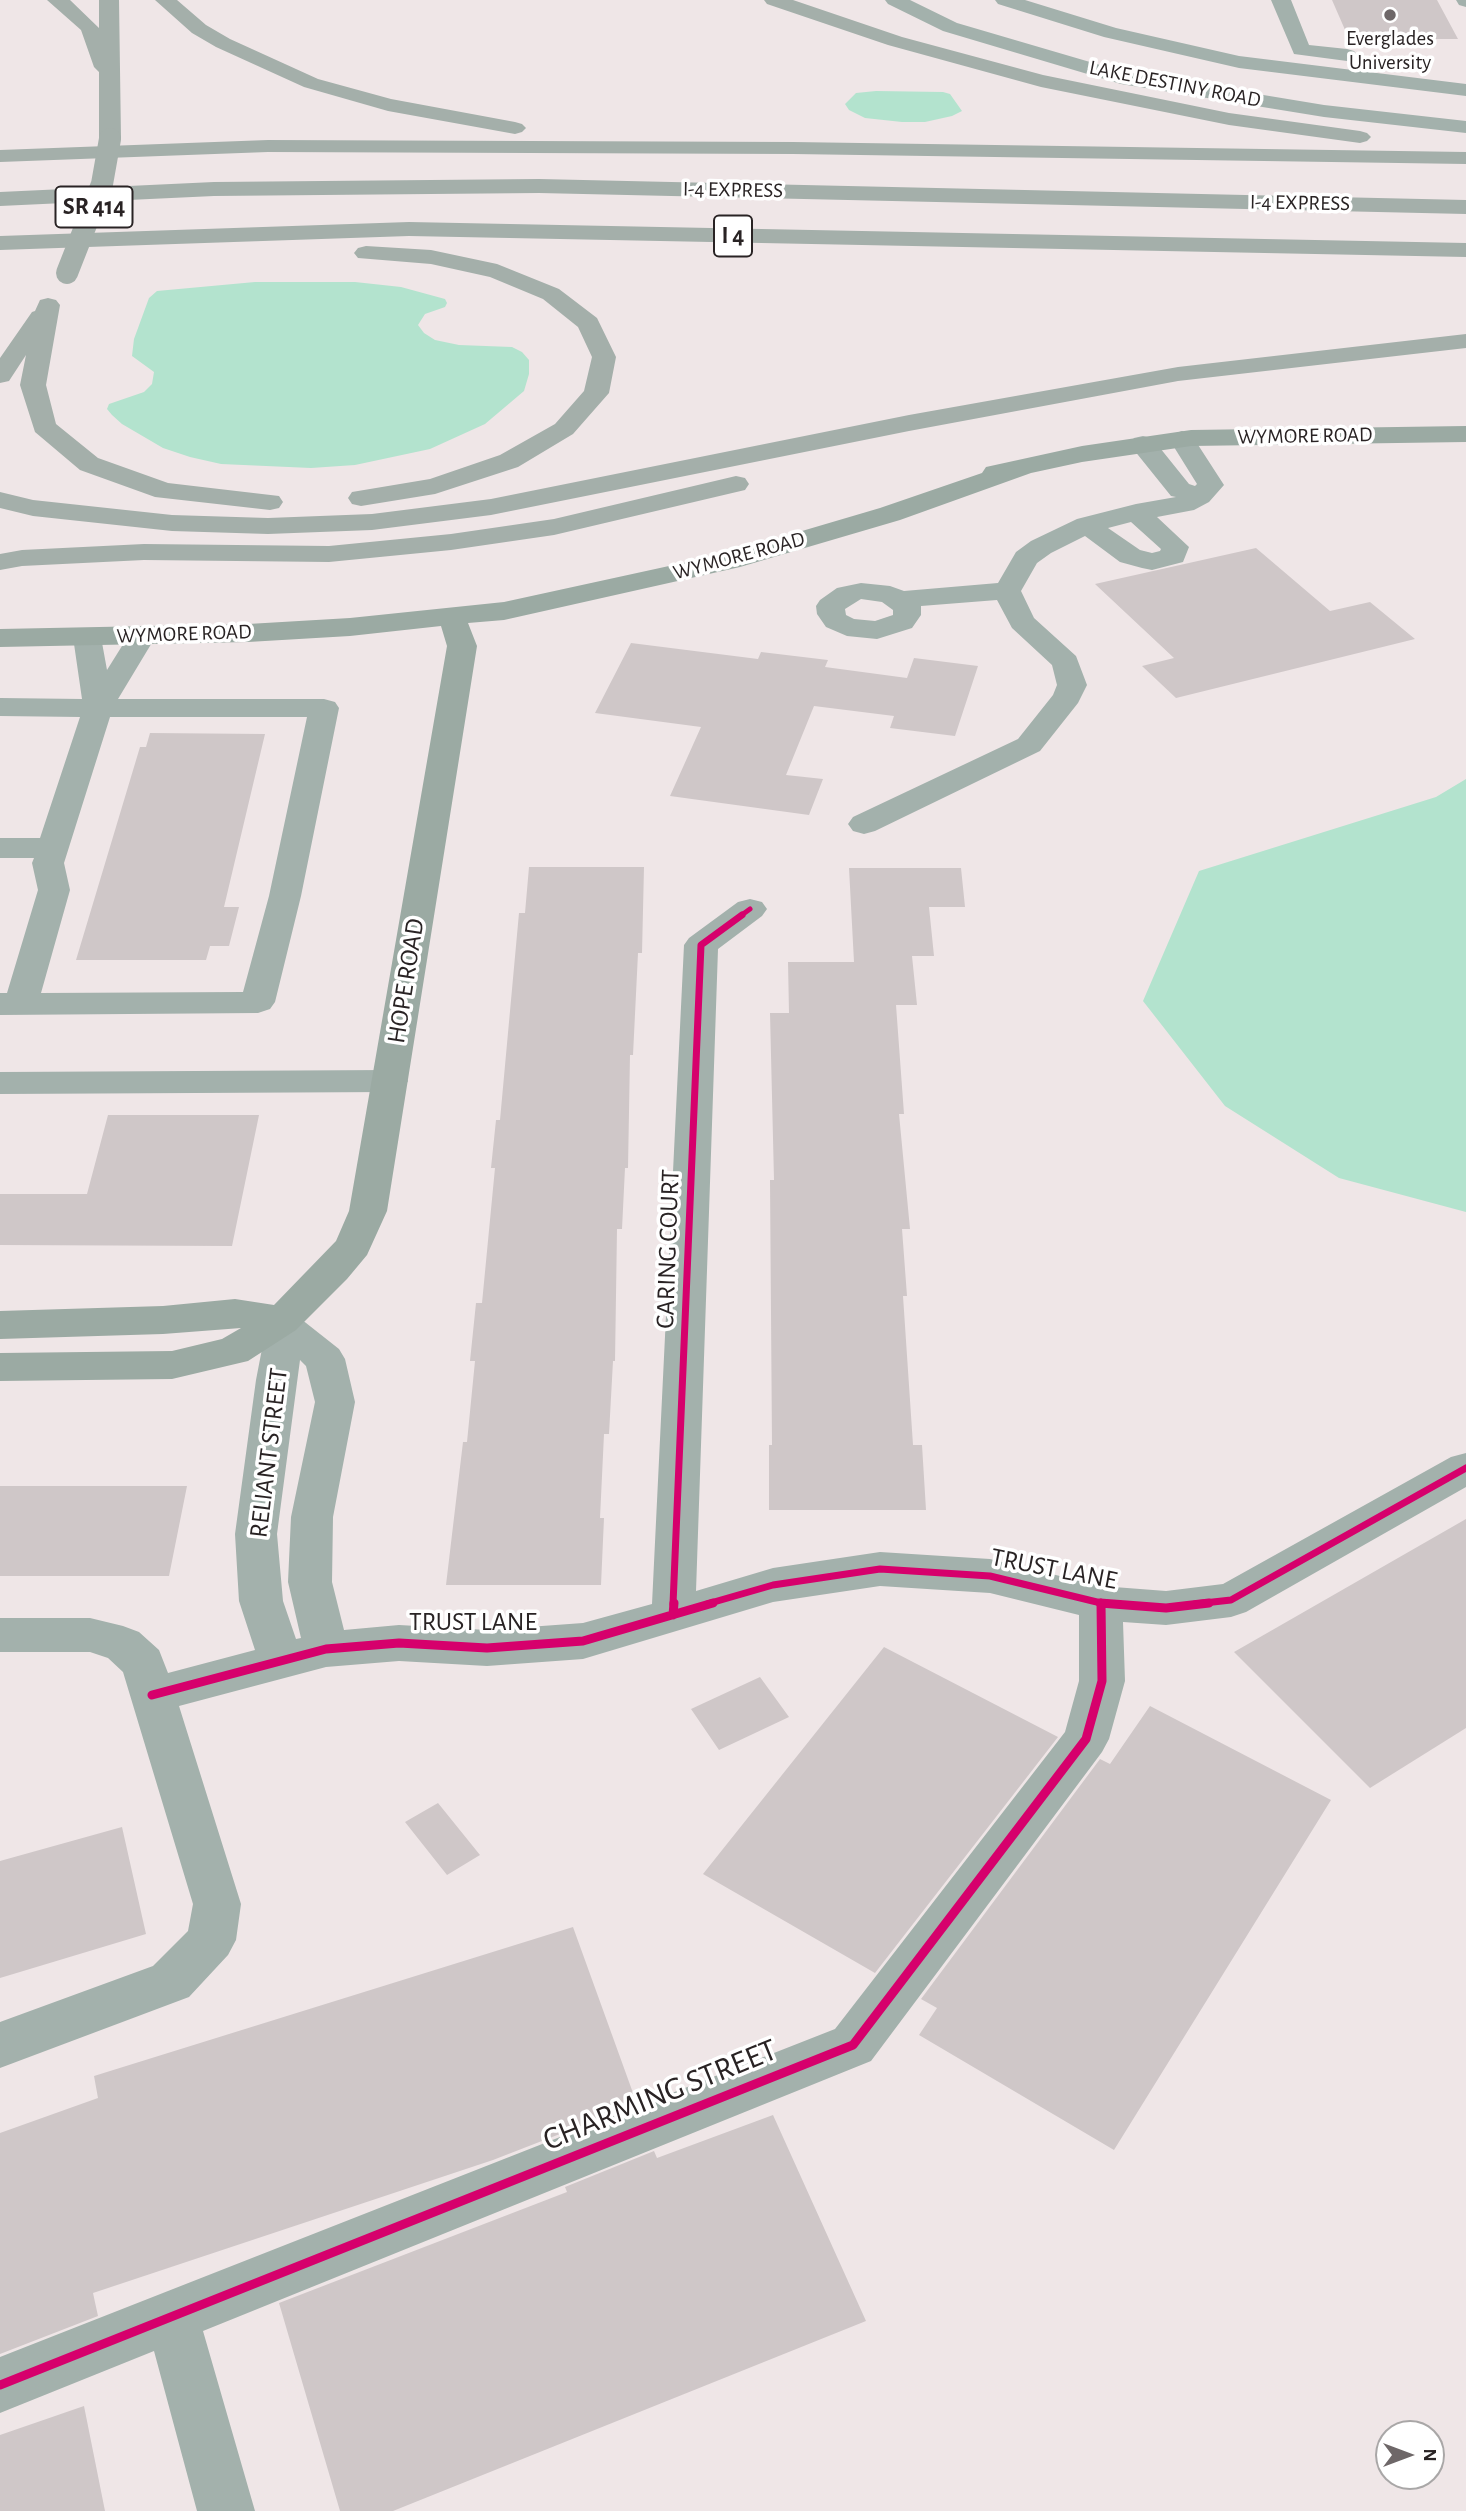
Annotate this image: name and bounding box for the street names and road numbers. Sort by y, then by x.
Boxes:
street label: LAKE DESTINY ROAD [1087,55,1263,113]
street label: I-4 EXPRESS [683,177,783,203]
road number: SR 414 [56,187,132,228]
street label: I-4 EXPRESS [1250,190,1350,216]
road number: I 4 [714,216,752,256]
street label: WYMORE ROAD [1237,422,1373,450]
street label: WYMORE ROAD [670,526,808,586]
street label: WYMORE ROAD [116,619,252,649]
street label: HOPE ROAD [381,916,431,1046]
street label: CARING COURT [650,1169,686,1329]
street label: RELIANT STREET [243,1366,295,1540]
street label: TRUST LANE [988,1541,1120,1597]
street label: TRUST LANE [409,1606,537,1638]
street label: CHARMING STREET [537,2031,783,2159]

